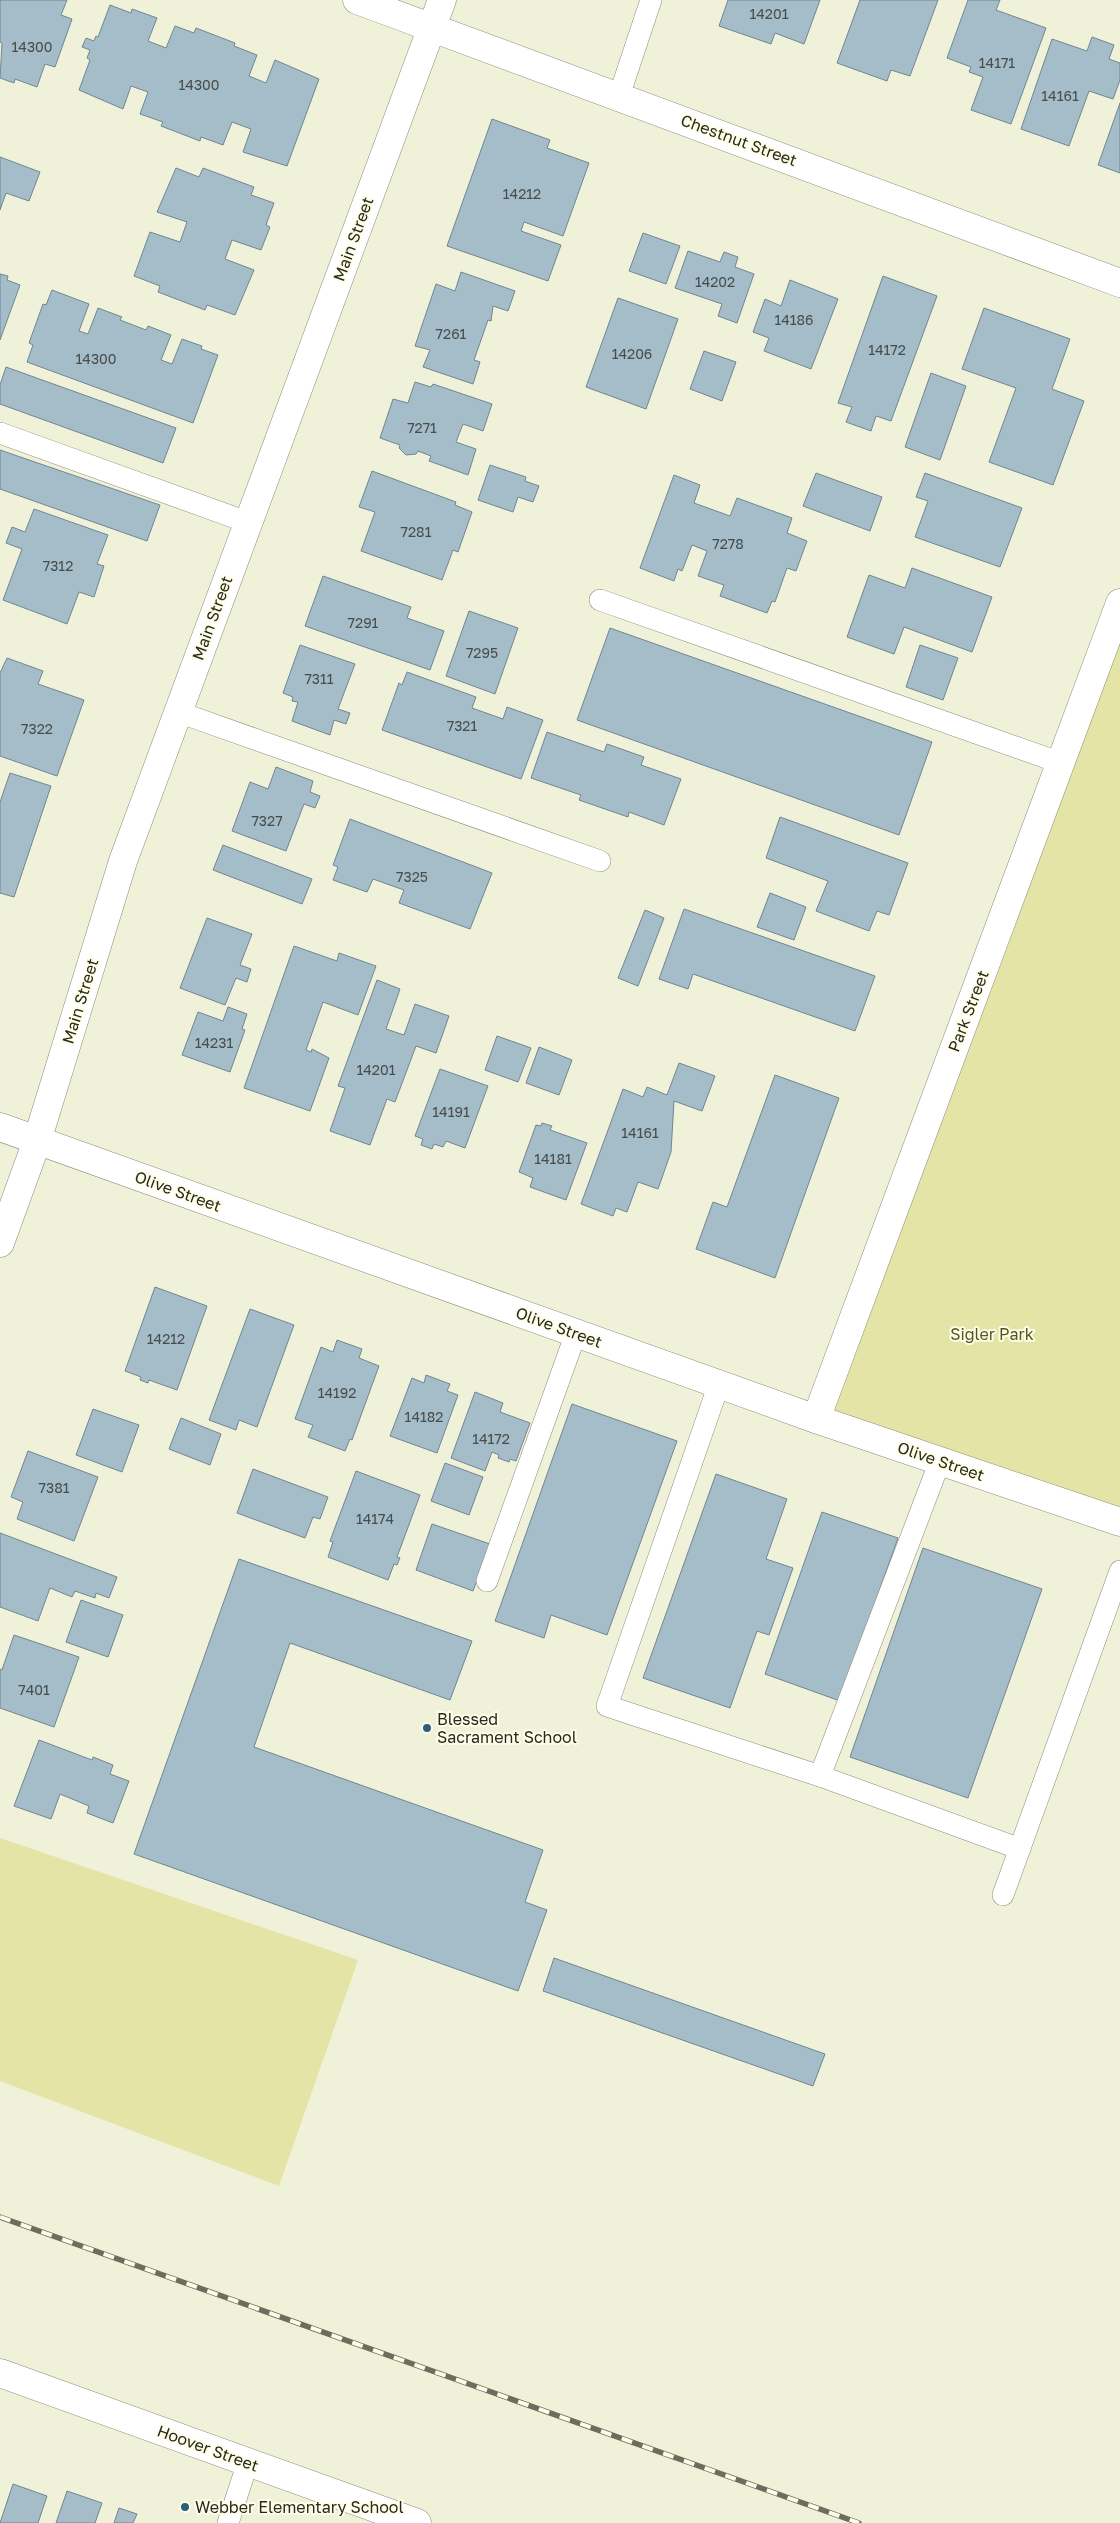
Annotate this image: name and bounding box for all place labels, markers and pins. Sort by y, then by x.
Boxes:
place label: Blessed Sacrament School [437,1709,577,1747]
marker: Blessed Sacrament School [421,1722,433,1734]
place label: Webber Elementary School [195,2497,404,2517]
marker: Webber Elementary School [179,2501,191,2513]

